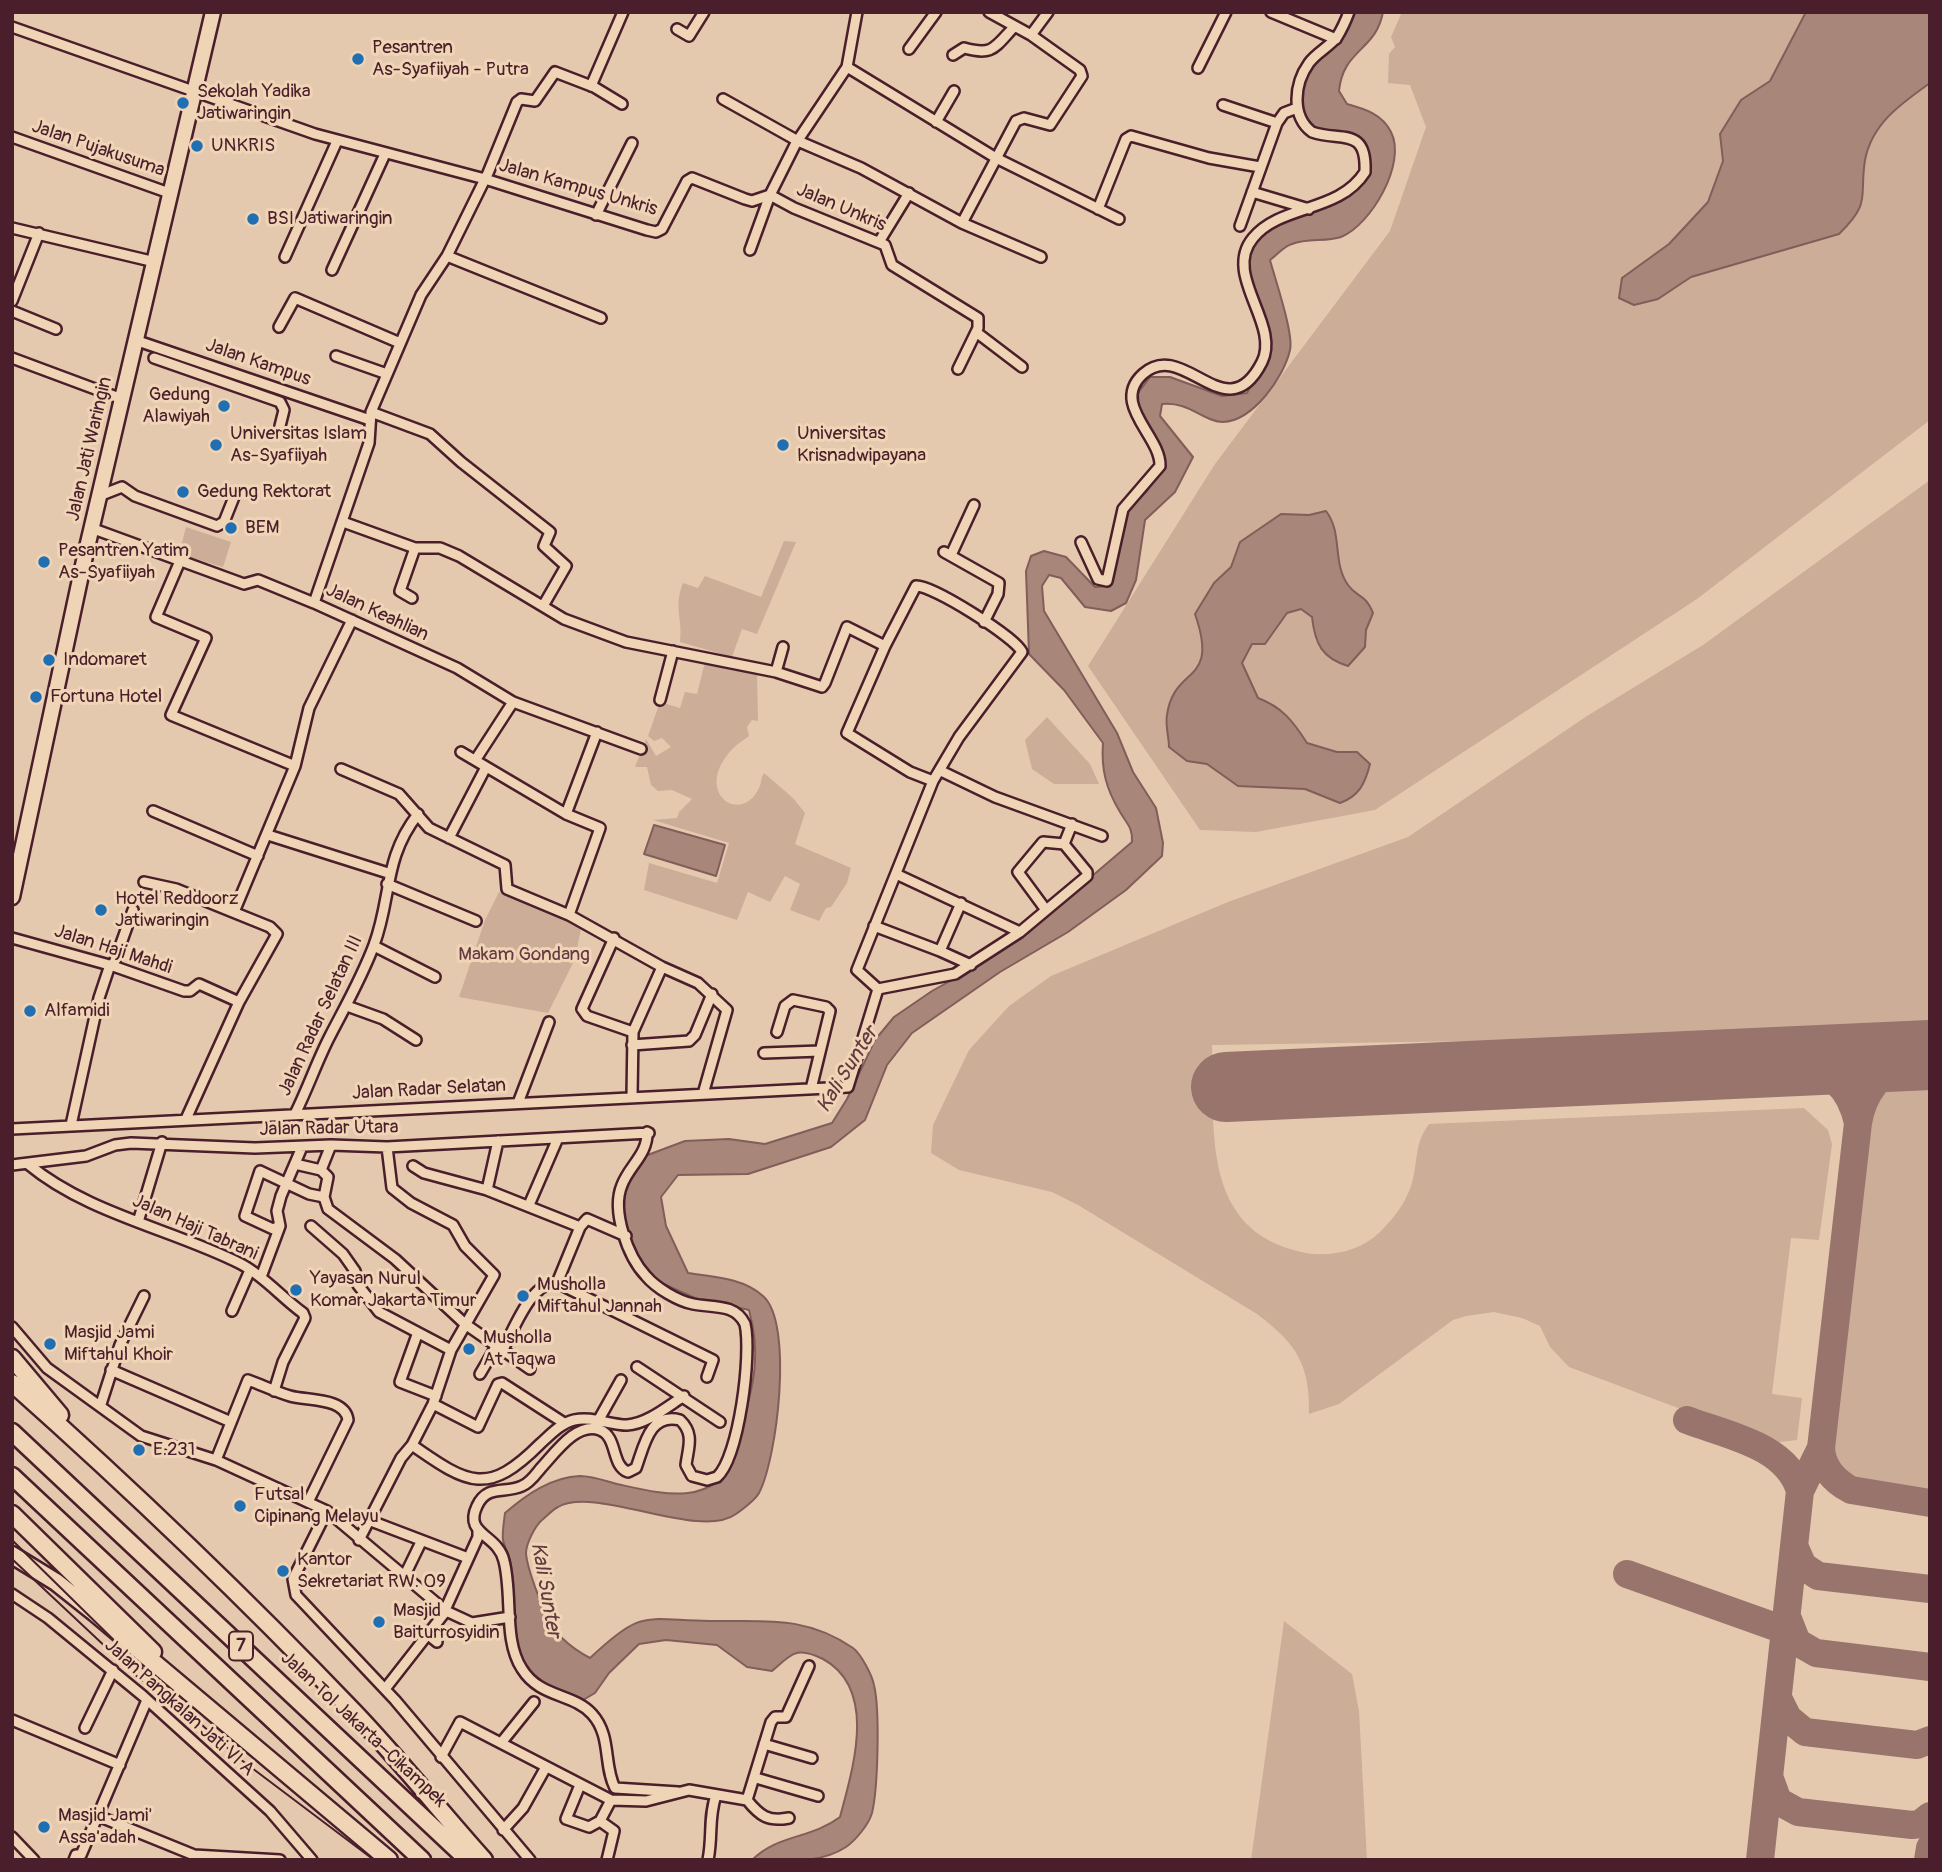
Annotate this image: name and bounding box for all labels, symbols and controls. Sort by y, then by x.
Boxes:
place label: Pesantren As-Syafiiyah - Putra [372,37,529,81]
marker: Pesantren As-Syafiiyah - Putra [350,51,366,67]
place label: Sekolah Yadika Jatiwaringin [197,81,311,125]
marker: Sekolah Yadika Jatiwaringin [175,95,191,111]
street label: Jalan Pujakusuma [29,116,167,182]
place label: UNKRIS [211,135,275,157]
marker: UNKRIS [189,138,205,154]
street label: Jalan Kampus Unkris [496,154,660,222]
street label: Jalan Unkris [793,179,889,237]
place label: BSI Jatiwaringin [267,208,393,230]
marker: BSI Jatiwaringin [245,211,261,227]
street label: Jalan Kampus [202,334,314,392]
street label: Jalan Jati Waringin [62,375,118,523]
place label: Gedung Alawiyah [142,384,210,428]
marker: Gedung Alawiyah [216,398,232,414]
place label: Universitas Islam As-Syafiiyah [230,423,367,467]
place label: Universitas Krisnadwipayana [797,423,926,467]
marker: Universitas Islam As-Syafiiyah [208,437,224,453]
marker: Universitas Krisnadwipayana [775,437,791,453]
place label: Gedung Rektorat [197,481,331,503]
marker: Gedung Rektorat [175,484,191,500]
place label: BEM [245,517,279,539]
marker: BEM [223,520,239,536]
place label: Pesantren Yatim As-Syafiiyah [58,540,189,584]
marker: Pesantren Yatim As-Syafiiyah [36,554,52,570]
street label: Jalan Keahlian [322,579,432,647]
place label: Indomaret [63,649,147,671]
marker: Indomaret [41,652,57,668]
place label: Fortuna Hotel [50,686,162,708]
marker: Fortuna Hotel [28,689,44,705]
place label: Hotel Reddoorz Jatiwaringin [115,888,239,932]
marker: Hotel Reddoorz Jatiwaringin [93,902,109,918]
street label: Jalan Haji Mahdi [51,920,175,980]
street label: Jalan Radar Selatan III [274,932,368,1100]
park label: Makam Gondang [458,944,590,966]
place label: Alfamidi [44,1000,110,1022]
marker: Alfamidi [22,1003,38,1019]
water label: Kali Sunter [812,1022,884,1118]
street label: Jalan Radar Selatan [351,1075,507,1105]
street label: Jalan Radar Utara [259,1116,399,1142]
street label: Jalan Haji Tabrani [129,1190,261,1266]
place label: Yayasan Nurul Komar Jakarta Timur [310,1268,476,1312]
place label: Musholla Miftahul Jannah [537,1274,662,1318]
marker: Yayasan Nurul Komar Jakarta Timur [288,1282,304,1298]
marker: Musholla Miftahul Jannah [515,1288,531,1304]
place label: Masjid Jami Miftahul Khoir [64,1322,173,1366]
place label: Musholla At Taqwa [483,1327,556,1371]
marker: Masjid Jami Miftahul Khoir [42,1336,58,1352]
marker: Musholla At Taqwa [461,1341,477,1357]
place label: E.231 [153,1439,195,1461]
marker: E.231 [131,1442,147,1458]
place label: Futsal Cipinang Melayu [254,1484,379,1528]
marker: Futsal Cipinang Melayu [232,1498,248,1514]
water label: Kali Sunter [524,1540,566,1640]
place label: Kantor Sekretariat RW. 09 [297,1549,446,1593]
marker: Kantor Sekretariat RW. 09 [275,1563,291,1579]
place label: Masjid Baiturrosyidin [393,1600,500,1644]
marker: Masjid Baiturrosyidin [371,1614,387,1630]
road number: 7 [229,1632,253,1660]
street label: Jalan Pangkalan Jati VI A [99,1635,259,1781]
street label: Jalan Tol Jakarta–Cikampek [275,1647,451,1813]
place label: Masjid Jami' Assa'adah [58,1805,152,1849]
marker: Masjid Jami' Assa'adah [36,1819,52,1835]

